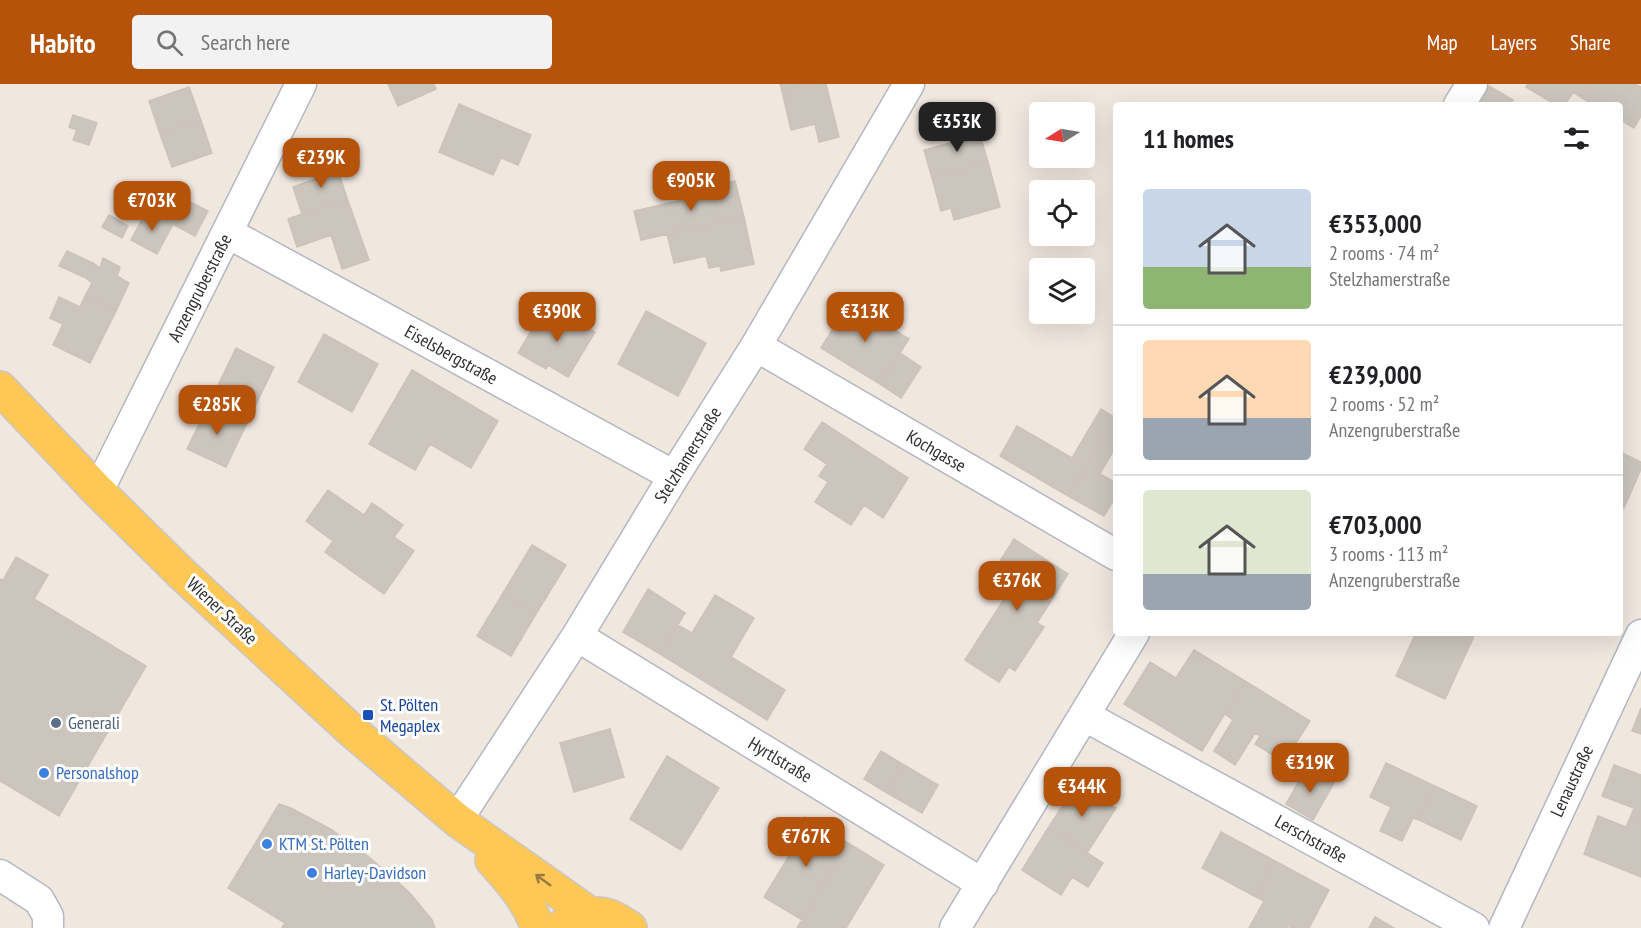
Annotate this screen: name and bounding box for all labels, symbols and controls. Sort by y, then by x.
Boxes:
search box [132,15,552,69]
text: Habito [30,24,96,61]
icon: search [153,26,186,59]
text: Search here [201,28,290,56]
text: Map [1427,29,1458,56]
text: Layers [1491,29,1537,56]
text: Share [1570,29,1611,56]
pin: €353K [915,102,999,153]
north arrow [1029,102,1095,168]
map controls [1029,102,1095,324]
text: €353K [933,108,981,134]
text: 11 homes [1143,122,1234,155]
icon: filters [1560,122,1593,155]
pin: €239K [279,138,363,189]
text: €239K [297,144,345,170]
pin: €905K [649,161,733,212]
text: €905K [667,167,715,193]
button: locate [1029,180,1095,246]
pin: €703K [110,181,194,232]
text: €703K [128,187,176,213]
text: €353,000 [1329,207,1422,240]
icon: home [1191,213,1263,285]
street label: Anzengruberstraße [162,230,237,346]
text: 2 rooms · 74 m² [1329,240,1439,266]
button: layers [1029,258,1095,324]
text: Stelzhamerstraße [1329,266,1450,292]
pin: €390K [515,292,599,343]
pin: €313K [823,292,907,343]
text: €390K [533,298,581,324]
text: €313K [841,298,889,324]
street label: Eiselsbergstraße [401,320,502,390]
text: €239,000 [1329,358,1422,391]
icon: home [1191,364,1263,436]
pin: €285K [175,385,259,436]
text: €285K [193,391,241,417]
text: 2 rooms · 52 m² [1329,391,1439,417]
street label: Stelzhamerstraße [649,402,726,507]
text: Anzengruberstraße [1329,417,1460,443]
street label: Kochgasse [902,424,970,477]
text: €703,000 [1329,508,1422,541]
icon: home [1191,514,1263,586]
text: 3 rooms · 113 m² [1329,541,1448,567]
pin: €376K [975,561,1059,612]
text: €376K [993,567,1041,593]
text: Anzengruberstraße [1329,567,1460,593]
street label: Wiener Straße [182,572,263,649]
place label: St. Pölten Megaplex [380,693,441,737]
marker: St. Pölten Megaplex [361,708,375,722]
place label: Generali [68,711,120,734]
marker: Generali [49,716,63,730]
street label: Hyrtlstraße [744,732,816,788]
street label: Lenaustraße [1545,741,1598,820]
pin: €319K [1268,743,1352,794]
text: €319K [1286,749,1334,775]
place label: Personalshop [56,761,139,784]
marker: Personalshop [37,766,51,780]
pin: €344K [1040,767,1124,818]
text: €344K [1058,773,1106,799]
street label: Lerschstraße [1271,809,1351,868]
pin: €767K [764,817,848,868]
text: €767K [782,823,830,849]
place label: KTM St. Pölten [279,832,369,855]
marker: KTM St. Pölten [260,837,274,851]
place label: Harley-Davidson [324,861,426,884]
marker: Harley-Davidson [305,866,319,880]
one-way arrow [535,874,551,886]

